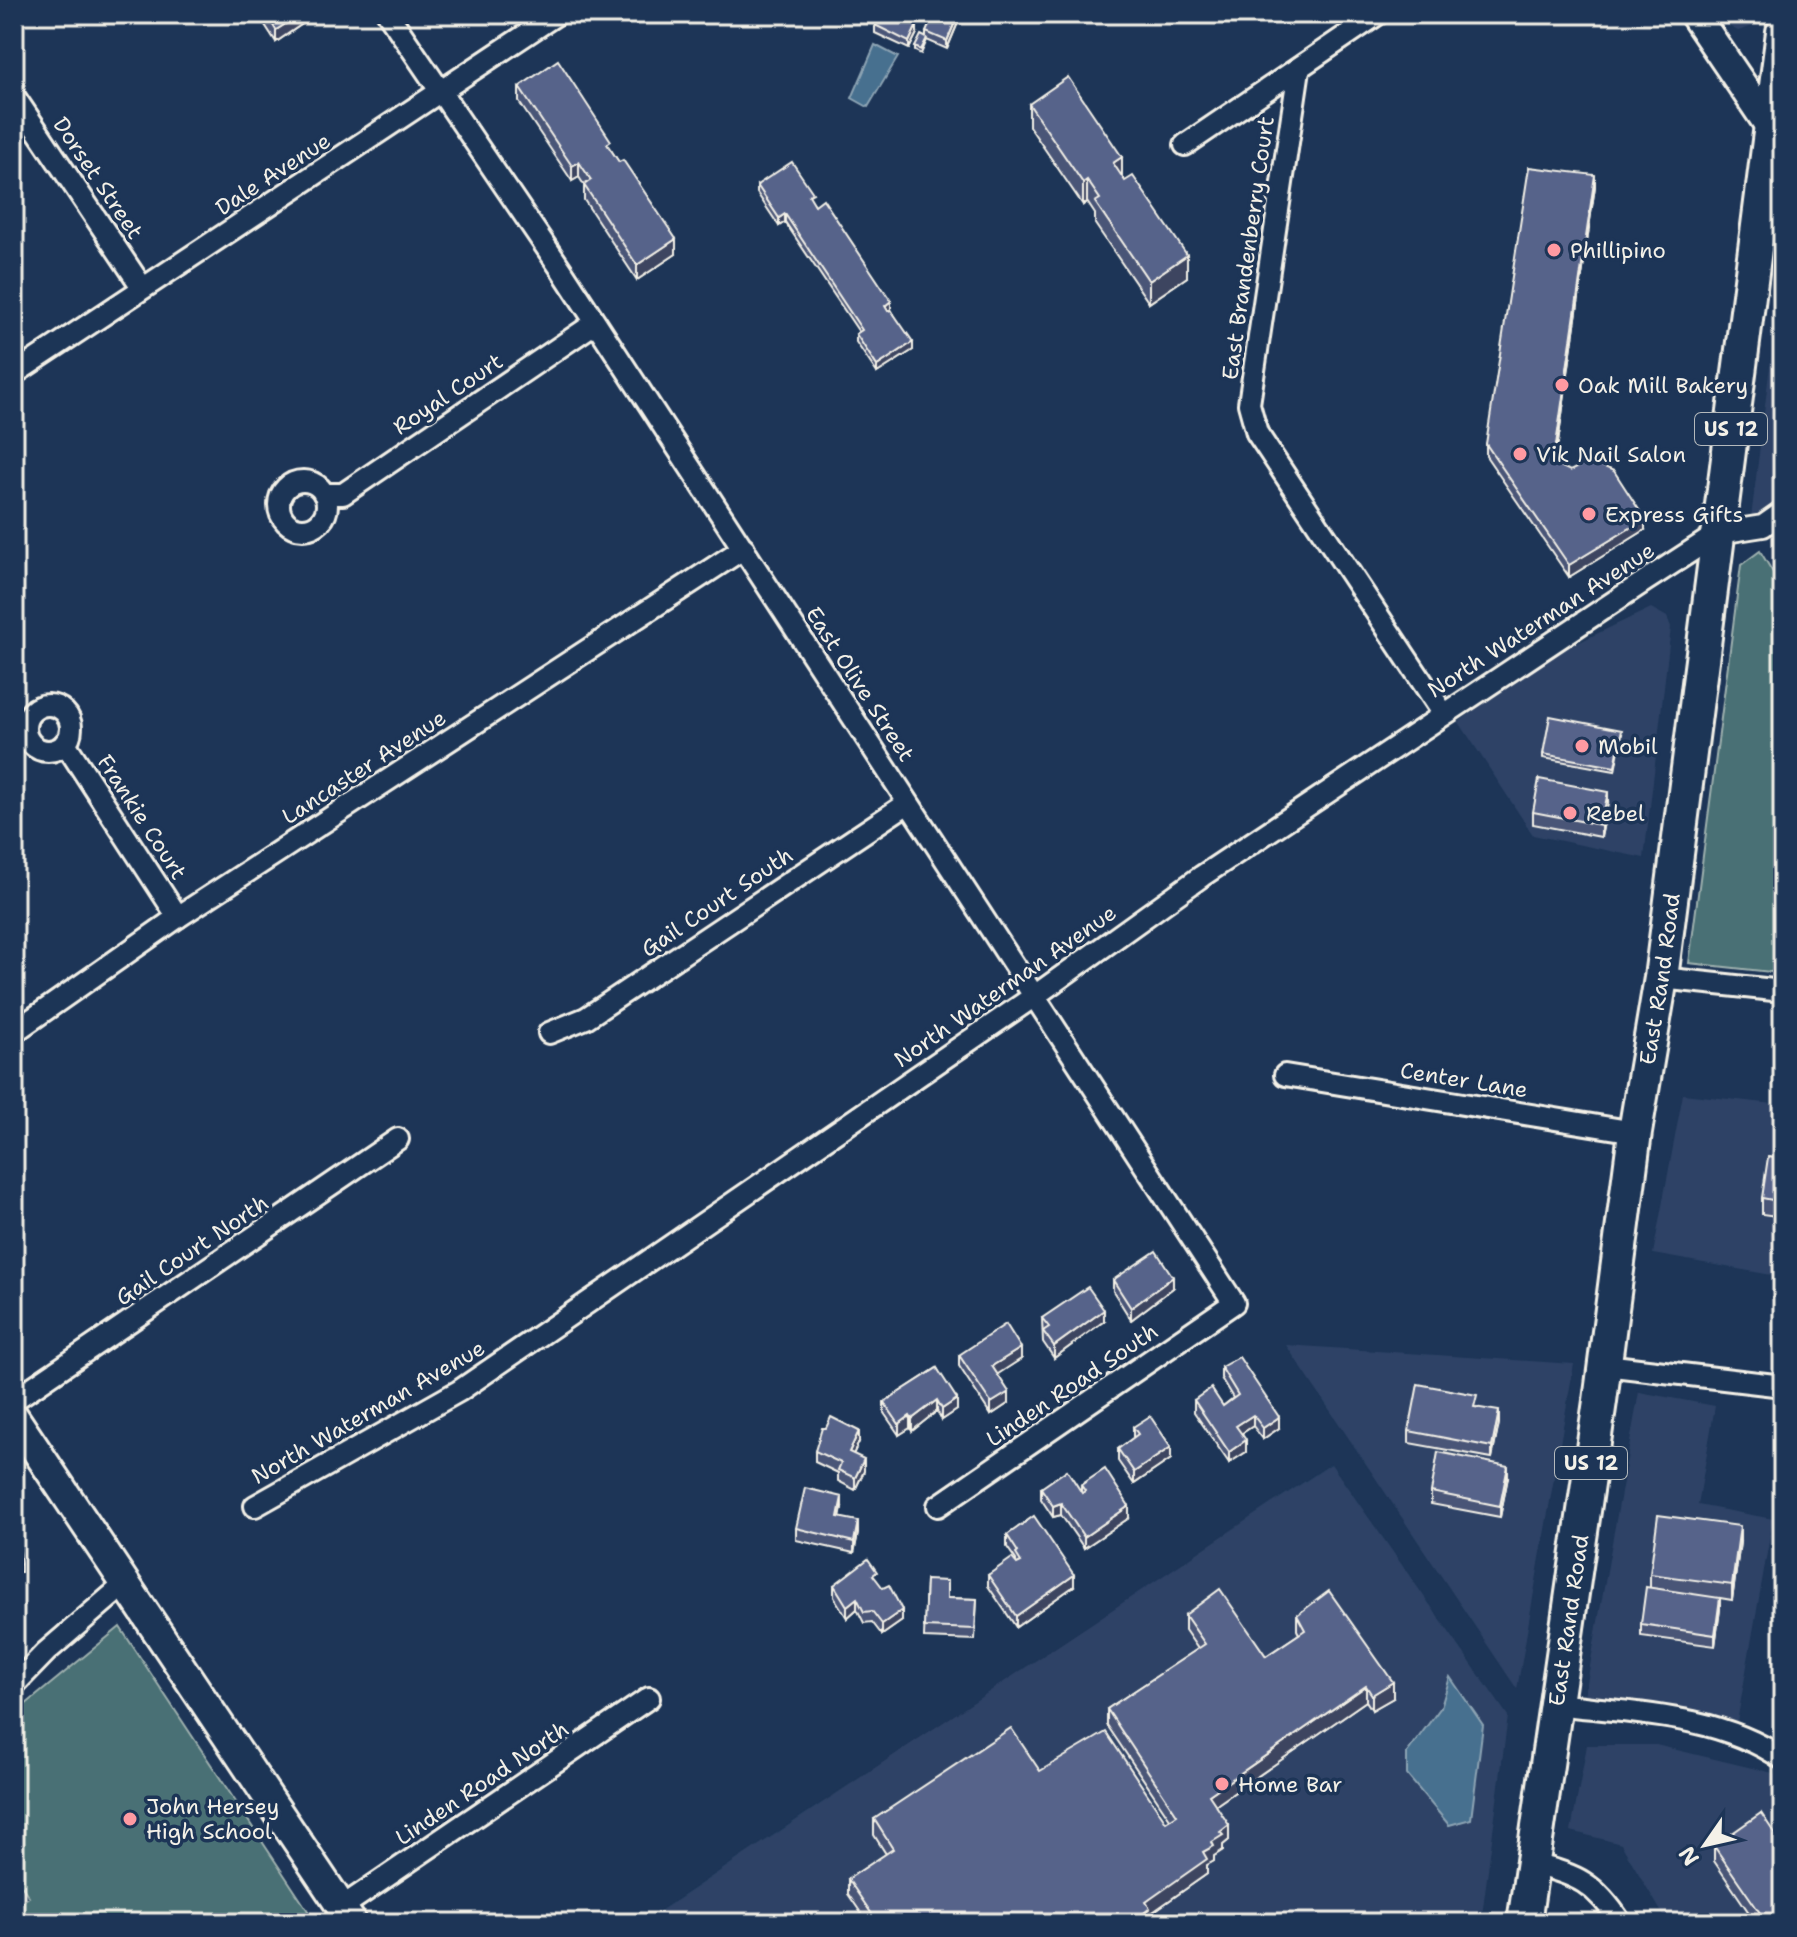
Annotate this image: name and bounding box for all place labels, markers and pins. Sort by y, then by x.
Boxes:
place label: Phillipino [1570,236,1666,265]
marker: Phillipino [1545,241,1563,259]
place label: Oak Mill Bakery [1578,371,1748,400]
marker: Oak Mill Bakery [1553,376,1571,394]
place label: Vik Nail Salon [1536,440,1686,469]
marker: Vik Nail Salon [1511,445,1529,463]
place label: Express Gifts [1605,500,1743,529]
marker: Express Gifts [1580,505,1598,523]
place label: Mobil [1598,732,1658,761]
marker: Mobil [1573,737,1591,755]
place label: Rebel [1586,799,1645,828]
marker: Rebel [1561,804,1579,822]
place label: Home Bar [1238,1770,1342,1799]
marker: Home Bar [1213,1775,1231,1793]
place label: John Hersey High School [146,1792,279,1846]
marker: John Hersey High School [121,1810,139,1828]

